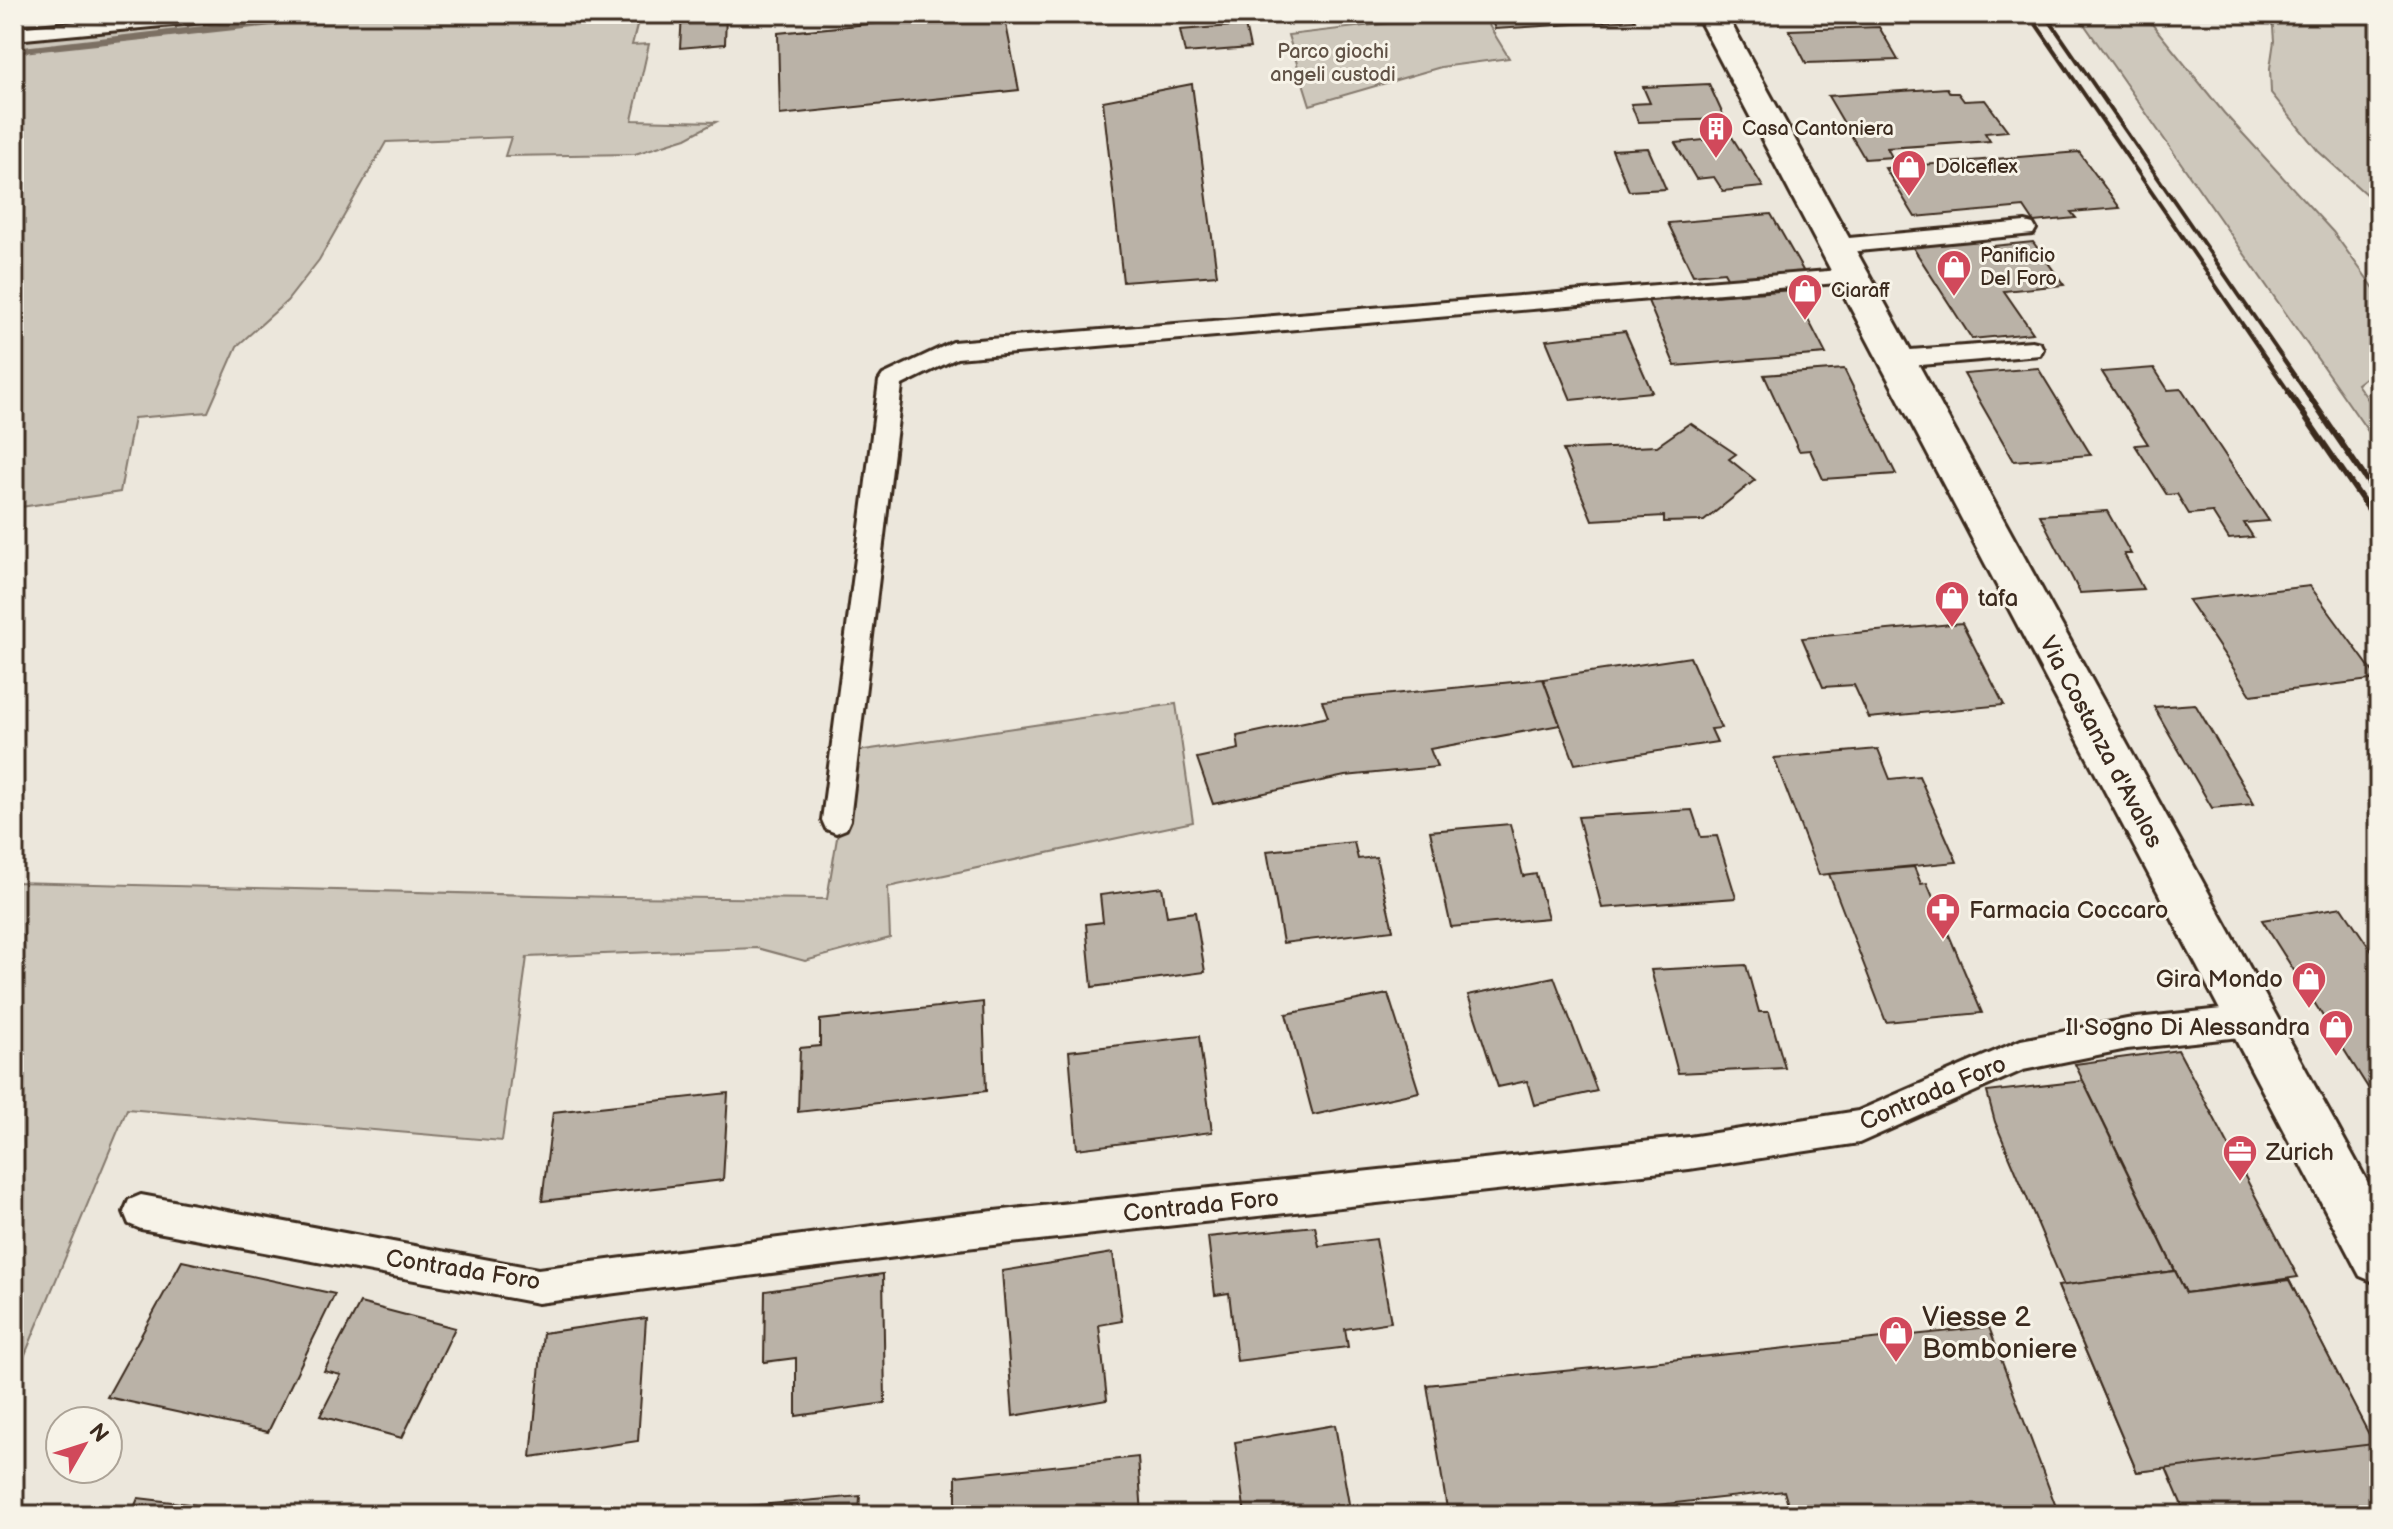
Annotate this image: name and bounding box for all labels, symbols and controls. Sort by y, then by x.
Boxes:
park label: Parco giochi angeli custodi [1270,40,1396,87]
building icon: Casa Cantoniera [1697,110,1735,160]
place label: Casa Cantoniera [1742,117,1894,141]
shop icon: Dolceflex [1890,148,1928,198]
place label: Dolceflex [1935,155,2018,179]
place label: Panificio Del Foro [1980,244,2057,291]
shop icon: Panificio Del Foro [1935,248,1973,298]
shop icon: Ciaraff [1786,272,1824,322]
place label: Ciaraff [1831,279,1890,303]
shop icon: tafa [1933,579,1971,629]
place label: tafa [1978,584,2018,613]
street label: Via Costanza d'Avalos [2033,631,2169,853]
pharmacy icon: Farmacia Coccaro [1924,891,1962,941]
place label: Farmacia Coccaro [1969,896,2168,925]
shop icon: Gira Mondo [2290,960,2328,1010]
place label: Gira Mondo [2156,965,2283,994]
shop icon: Il Sogno Di Alessandra [2317,1008,2355,1058]
place label: Il Sogno Di Alessandra [2065,1013,2310,1042]
street label: Contrada Foro [1855,1049,2011,1137]
office icon: Zurich [2221,1133,2259,1183]
place label: Zurich [2265,1138,2334,1167]
street label: Contrada Foro [1122,1183,1280,1229]
street label: Contrada Foro [384,1243,542,1297]
place label: Viesse 2 Bomboniere [1922,1301,2077,1366]
shop icon: Viesse 2 Bomboniere [1877,1314,1915,1364]
north arrow [44,1405,124,1485]
text: N [83,1418,114,1448]

